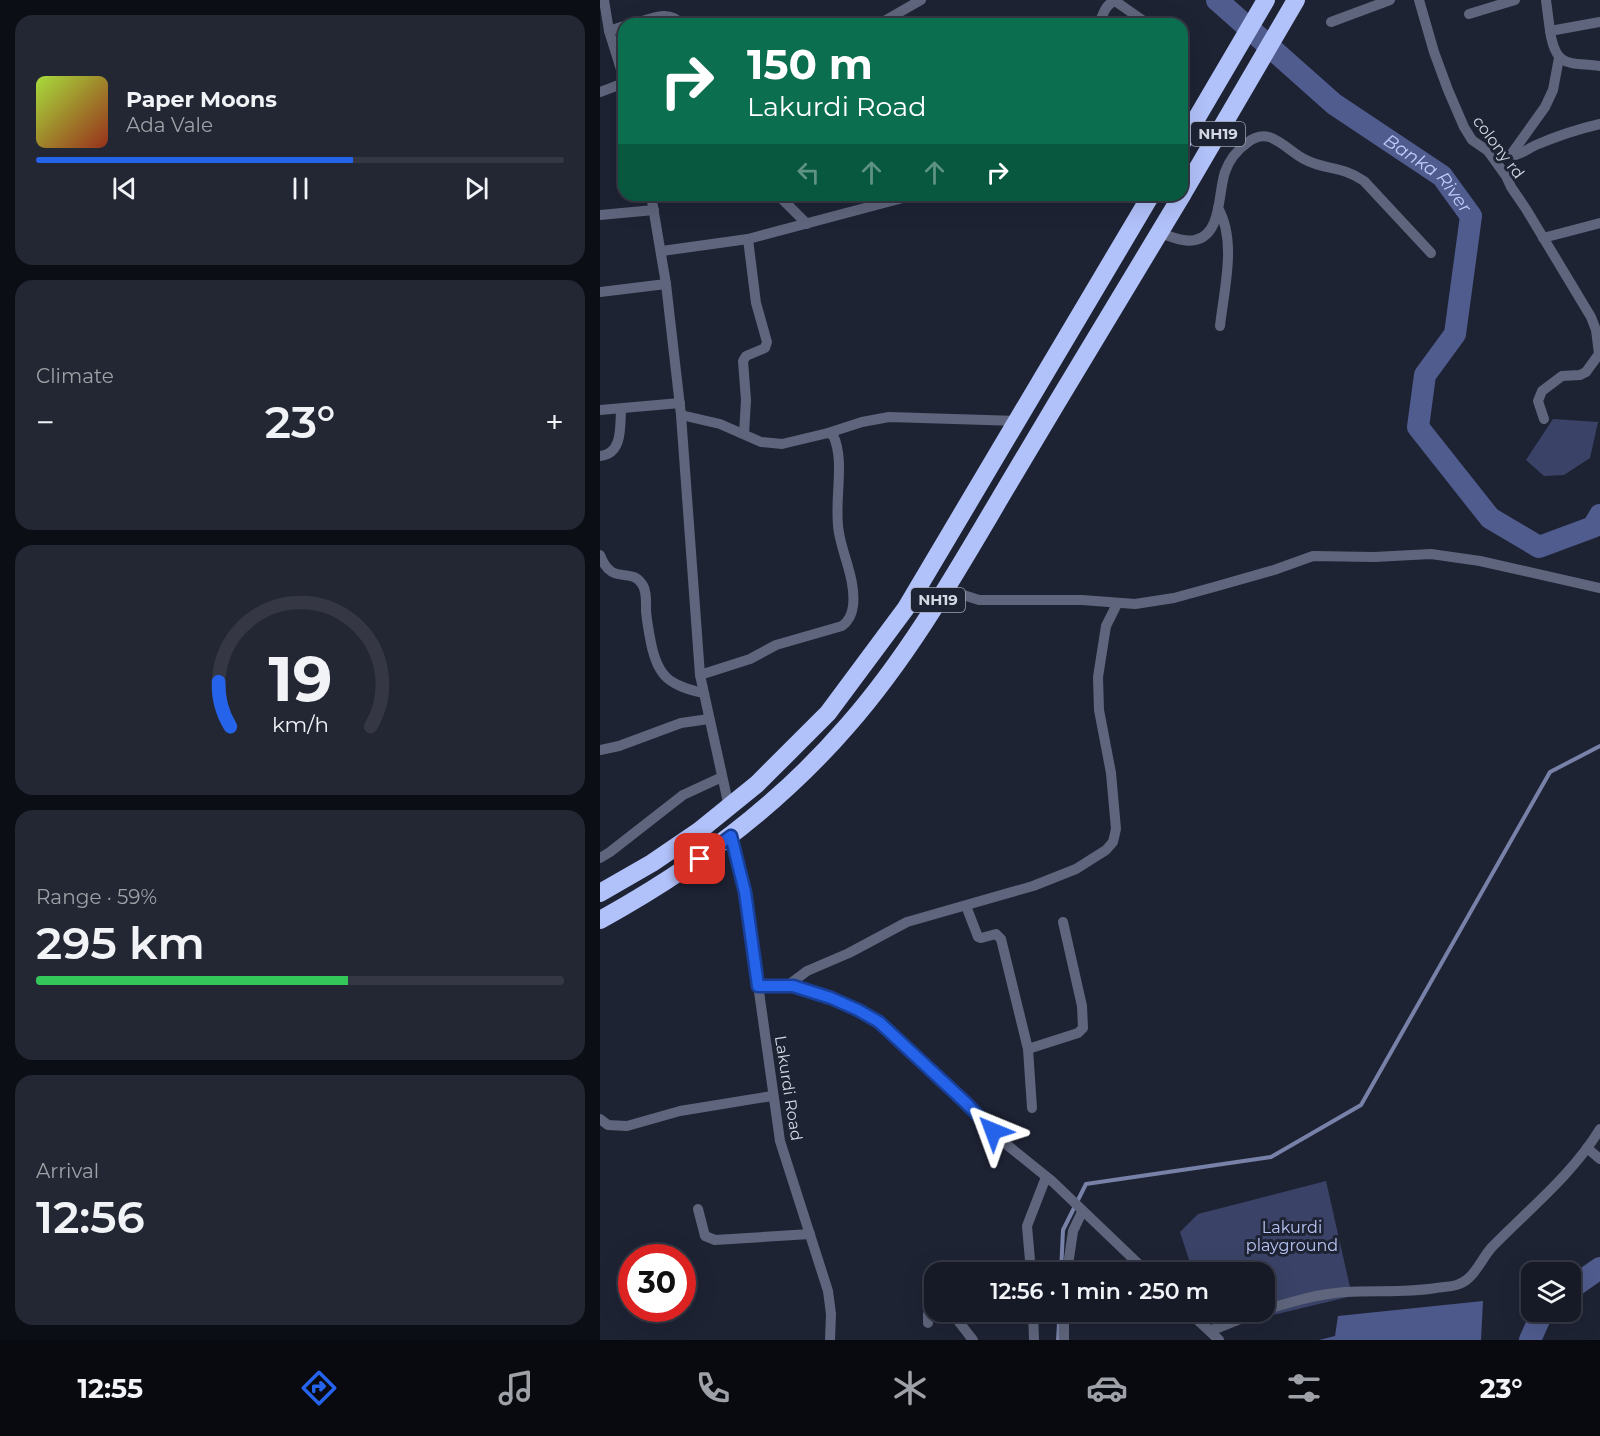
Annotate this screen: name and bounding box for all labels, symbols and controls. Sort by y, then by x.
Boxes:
text: 150 m [747,38,873,90]
icon: right [648,42,726,120]
text: Paper Moons [126,86,277,113]
text: Lakurdi Road [747,90,927,123]
street label: colony rd [1469,112,1528,182]
text: Ada Vale [126,113,213,137]
road number: NH19 [1191,122,1245,146]
water label: Banka River [1380,129,1477,218]
icon: left [792,156,825,189]
icon: ahead [855,156,888,189]
icon: ahead [918,156,951,189]
icon: right [981,156,1014,189]
icon: previous [108,172,141,205]
icon: pause [284,172,317,205]
icon: next [460,172,493,205]
text: Climate [36,364,114,388]
text: 23° [265,394,335,449]
text: − [36,402,55,442]
text: + [545,402,564,442]
road number: NH19 [911,588,965,612]
text: 19 [268,641,332,717]
text: km/h [271,711,329,737]
pin [674,833,725,884]
icon: arrive [683,842,716,875]
text: Range · 59% [36,885,157,909]
text: 295 km [36,915,205,970]
street label: Lakurdi Road [771,1034,806,1142]
position arrow [961,1099,1025,1163]
text: Arrival [36,1159,99,1183]
text: 12:56 [36,1189,145,1244]
park label: Lakurdi playground [1246,1218,1338,1255]
speed limit sign: 30 [618,1244,696,1322]
map controls [1521,1262,1581,1322]
button: layers [1521,1262,1581,1322]
text: 12:56 · 1 min · 250 m [990,1278,1209,1305]
icon: directions [298,1367,340,1409]
icon: music [495,1367,537,1409]
icon: phone [692,1367,734,1409]
icon: climate [889,1367,931,1409]
icon: car [1086,1367,1128,1409]
icon: filters [1283,1367,1325,1409]
text: 12:55 [77,1372,143,1405]
text: 23° [1480,1372,1522,1405]

